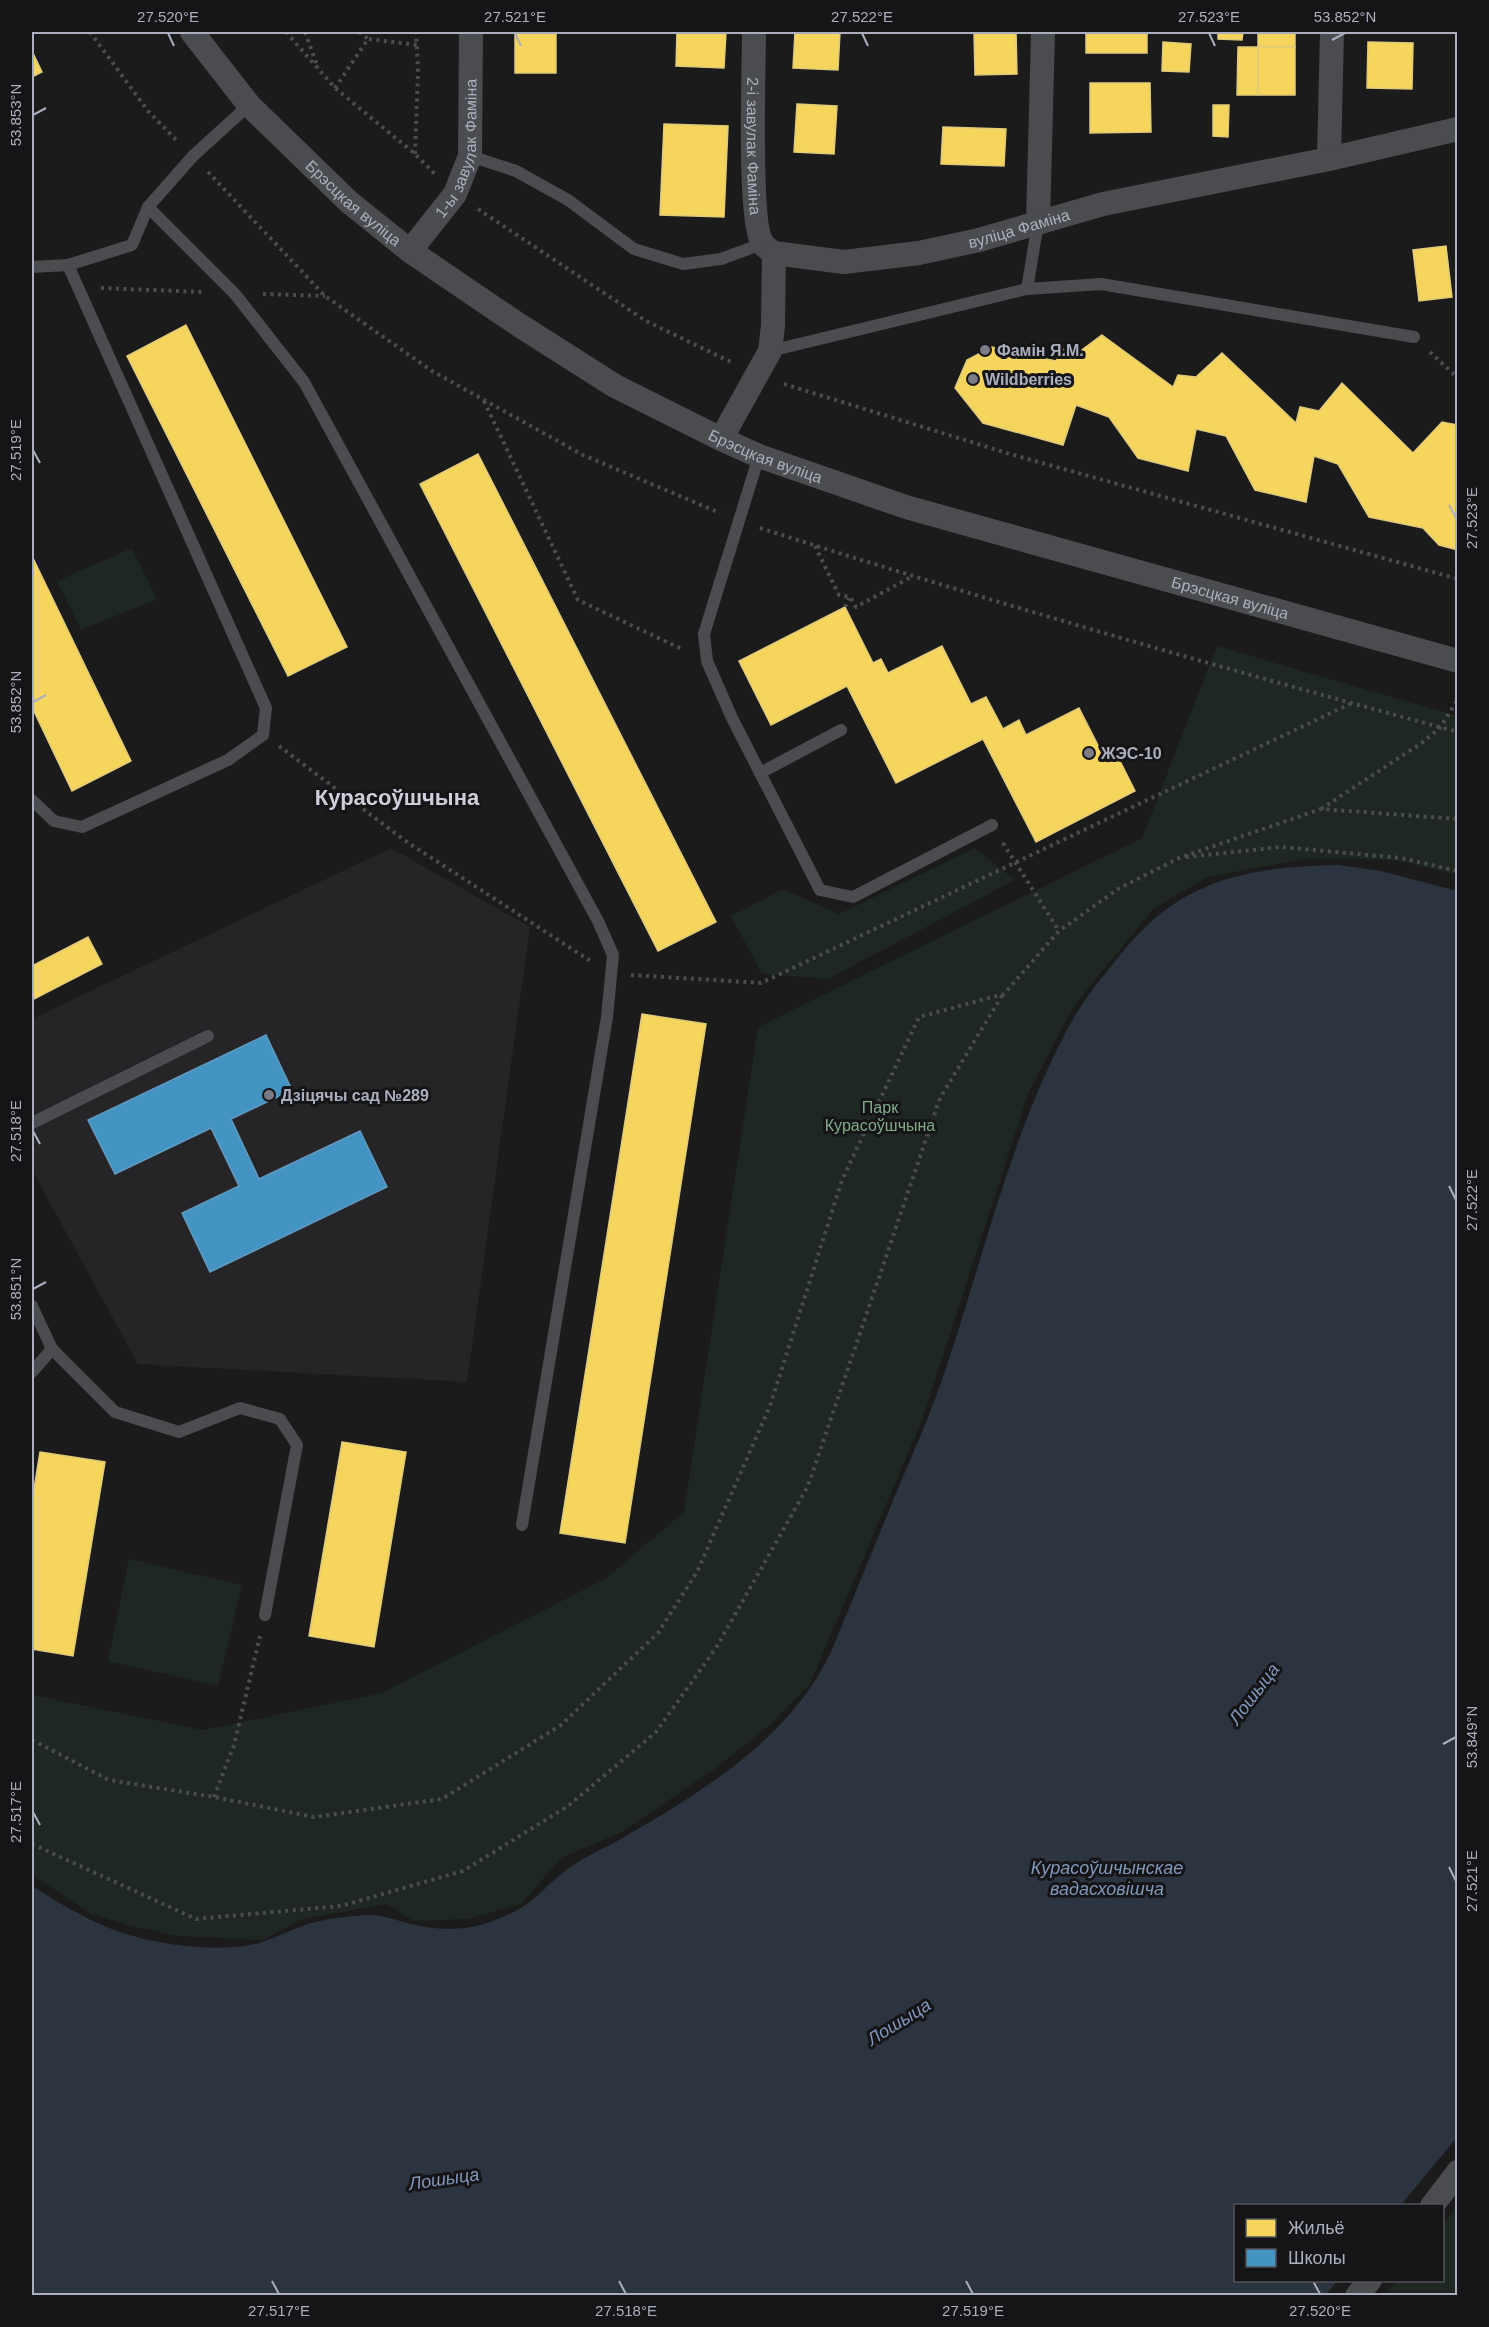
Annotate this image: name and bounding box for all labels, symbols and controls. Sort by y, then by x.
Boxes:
text: 27.520°E [137,8,199,25]
text: 27.521°E [484,8,546,25]
text: 27.522°E [831,8,893,25]
text: 27.523°E [1178,8,1240,25]
text: 53.852°N [1314,8,1376,25]
street label: 2-і завулак Фаміна [744,77,764,216]
street label: 1-ы завулак Фаміна [431,79,479,221]
text: 53.853°N [7,84,24,146]
street label: Брэсцкая вуліца [303,157,405,249]
street label: вуліца Фаміна [967,206,1072,251]
place label: Фамін Я.М. [997,342,1084,359]
marker: Фамін Я.М. [978,343,992,357]
place label: Wildberries [985,371,1072,388]
marker: Wildberries [966,372,980,386]
text: 27.519°E [7,419,24,481]
street label: Брэсцкая вуліца [706,426,825,486]
text: 27.523°E [1463,487,1480,549]
street label: Брэсцкая вуліца [1170,573,1291,622]
text: 53.852°N [7,671,24,733]
place label: ЖЭС-10 [1100,745,1162,762]
marker: ЖЭС-10 [1082,746,1096,760]
district label: Курасоўшчына [315,785,480,810]
place label: Дзіцячы сад №289 [281,1087,429,1104]
marker: Дзіцячы сад №289 [262,1088,276,1102]
park label: Парк Курасоўшчына [825,1099,935,1134]
text: 27.518°E [7,1100,24,1162]
text: 27.522°E [1463,1169,1480,1231]
text: 53.851°N [7,1258,24,1320]
water label: Лошыца [1224,1660,1283,1729]
text: 53.849°N [1463,1706,1480,1768]
text: 27.517°E [7,1781,24,1843]
text: 27.521°E [1463,1850,1480,1912]
water label: Курасоўшчынскае вадасховішча [1031,1858,1183,1899]
water label: Лошыца [863,1995,934,2050]
water label: Лошыца [406,2164,481,2194]
legend [1234,2204,1444,2282]
text: Жильё [1288,2218,1345,2238]
text: Школы [1288,2248,1346,2268]
text: 27.517°E [248,2302,310,2319]
text: 27.518°E [595,2302,657,2319]
text: 27.519°E [942,2302,1004,2319]
text: 27.520°E [1289,2302,1351,2319]

